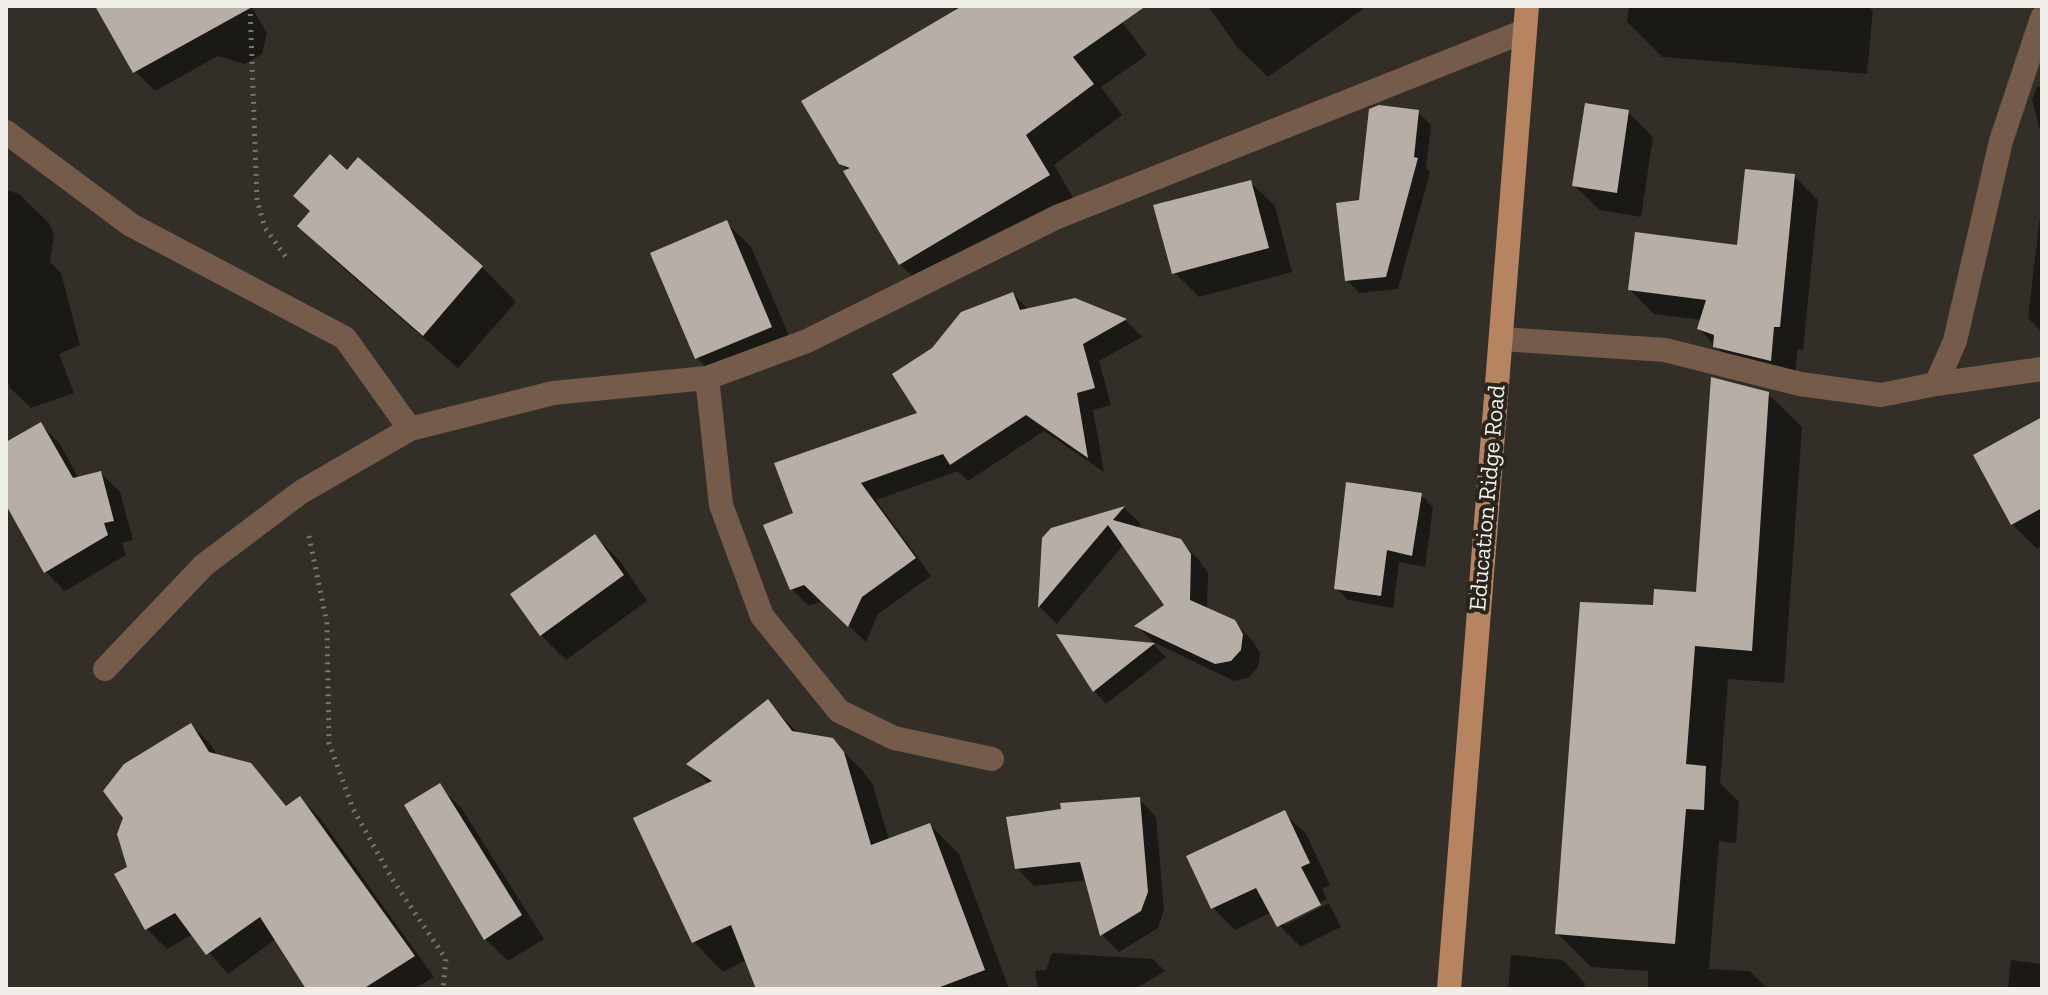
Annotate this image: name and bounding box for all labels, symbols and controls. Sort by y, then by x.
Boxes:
street label: Education Ridge Road [1464,384,1512,612]

